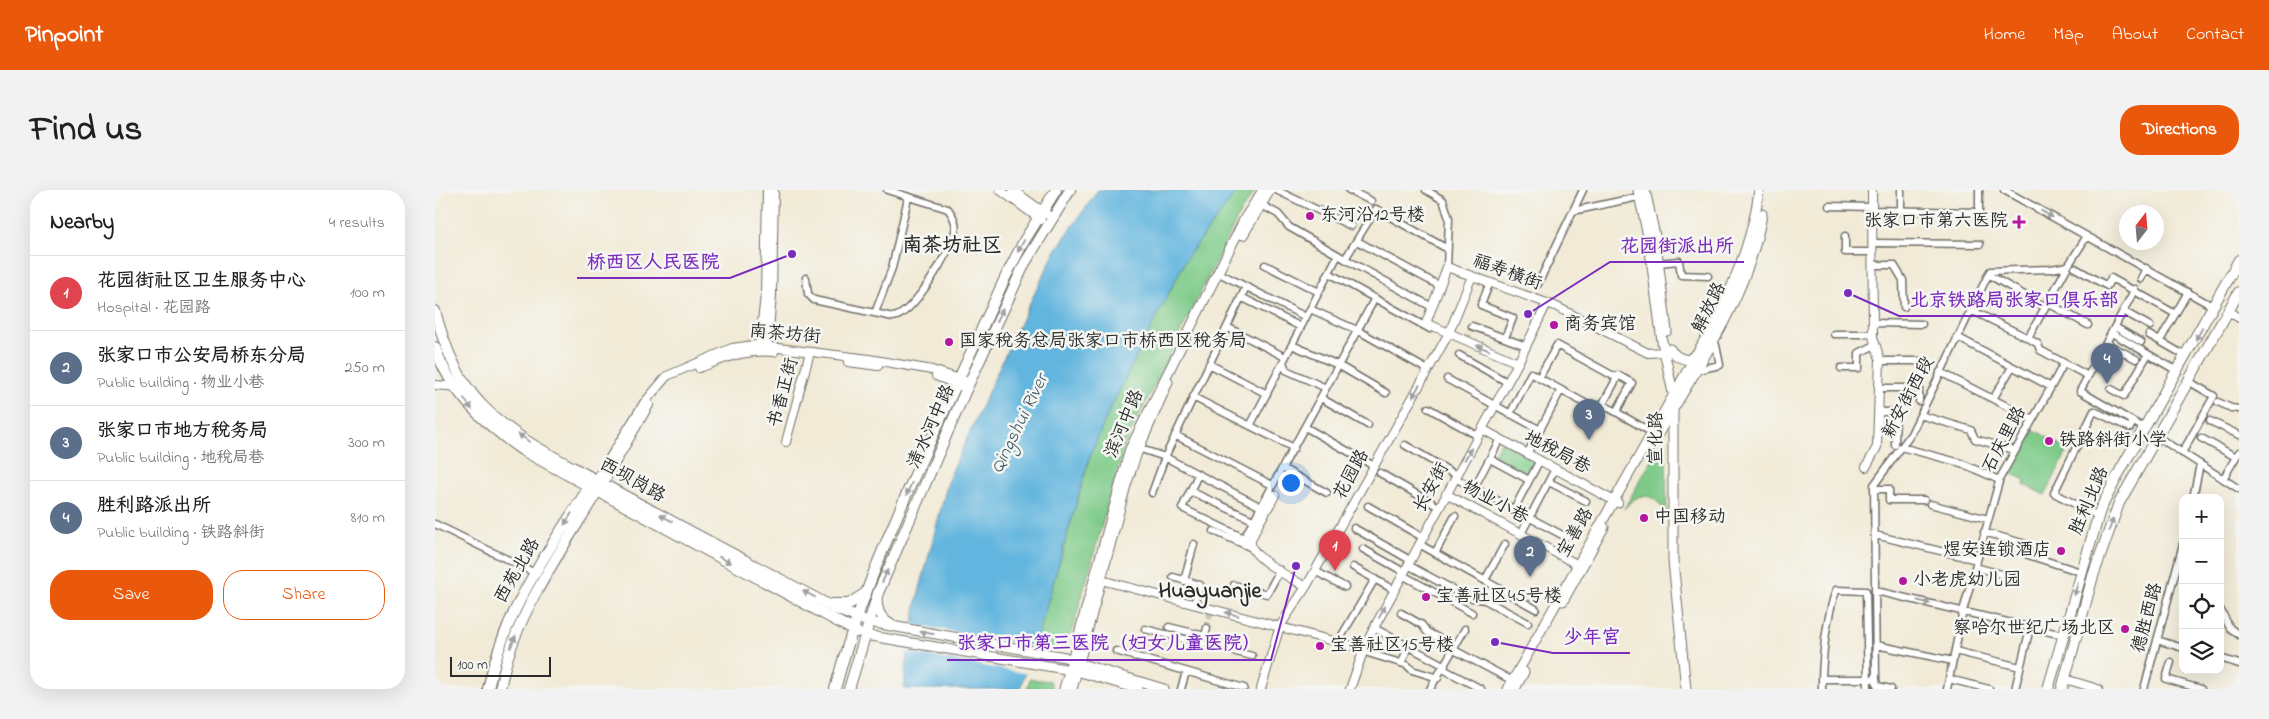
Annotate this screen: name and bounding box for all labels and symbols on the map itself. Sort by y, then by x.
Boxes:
place label: 东河沿12号楼 [1320,203,1425,229]
north arrow [2119,205,2164,250]
place label: 张家口市第六医院 [1864,209,2008,235]
one-way arrow [2040,209,2054,218]
marker: 东河沿12号楼 [1304,210,1316,222]
marker: 张家口市第六医院 [2012,215,2026,229]
callout: 花园街派出所 [1610,228,1744,262]
district label: 南茶坊社区 [902,232,1002,261]
text: 花园街派出所 [1620,234,1734,261]
one-way arrow [1017,239,1025,254]
callout: 桥西区人民医院 [577,244,730,278]
street label: 福寿横街 [1469,248,1545,298]
text: 桥西区人民医院 [586,250,720,277]
street label: 解放路 [1686,278,1734,338]
callout: 北京铁路局张家口俱乐部 [1899,282,2128,316]
text: 北京铁路局张家口俱乐部 [1909,288,2119,315]
one-way arrow [997,308,1005,322]
place label: 商务宾馆 [1564,312,1636,338]
street label: 南茶坊街 [748,319,822,351]
marker: 商务宾馆 [1548,319,1560,331]
one-way arrow [2194,327,2203,340]
place label: 国家税务总局张家口市桥西区税务局 [959,329,1247,355]
marker: 国家税务总局张家口市桥西区税务局 [943,336,955,348]
pin: 4 [2091,343,2123,384]
one-way arrow [1476,344,1491,352]
street label: 新安街西段 [1876,352,1942,444]
street label: 书香正街 [762,355,806,431]
water label: Qingshui River [984,368,1058,479]
street label: 清水河中路 [902,381,962,473]
one-way arrow [1412,385,1421,398]
street label: 滨河中路 [1099,386,1151,462]
one-way arrow [463,397,473,411]
pin: 3 [1573,399,1605,440]
street label: 石庆里路 [1977,402,2033,478]
street label: 宣化路 [1644,411,1670,465]
street label: 地税局巷 [1519,425,1595,481]
place label: 铁路斜街小学 [2059,428,2167,454]
one-way arrow [517,433,531,443]
marker: 铁路斜街小学 [2043,435,2055,447]
street label: 花园路 [1328,445,1376,505]
one-way arrow [1464,447,1473,461]
street label: 西坝岗路 [594,452,670,510]
street label: 长安街 [1408,458,1456,518]
street label: 胜利北路 [2064,463,2116,539]
your location [1278,470,1304,496]
street label: 物业小巷 [1457,475,1533,531]
one-way arrow [905,482,913,496]
street label: 宝善路 [1551,503,1601,563]
place label: 中国移动 [1654,505,1726,531]
marker: 中国移动 [1638,512,1650,524]
one-way arrow [563,513,573,526]
one-way arrow [658,514,673,522]
one-way arrow [2107,518,2115,532]
pin: 1 [1319,530,1351,571]
street label: 西苑北路 [489,533,547,609]
pin: 2 [1514,536,1546,577]
place label: 煜安连锁酒店 [1943,538,2051,564]
marker: 煜安连锁酒店 [2055,545,2067,557]
one-way arrow [718,556,733,564]
place label: 小老虎幼儿园 [1913,568,2021,594]
one-way arrow [882,569,890,583]
marker: 小老虎幼儿园 [1897,575,1909,587]
district label: Huayuanjie [1159,576,1263,609]
street label: 德胜西路 [2126,580,2170,656]
one-way arrow [2072,582,2080,597]
place label: 宝善社区45号楼 [1436,584,1562,610]
one-way arrow [802,590,816,598]
marker: 宝善社区45号楼 [1420,591,1432,603]
one-way arrow [1916,598,1931,606]
one-way arrow [1378,605,1386,619]
one-way arrow [1225,610,1240,618]
place label: 察哈尔世纪广场北区 [1953,616,2115,642]
callout: 少年宫 [1553,619,1630,653]
marker: 察哈尔世纪广场北区 [2119,623,2131,635]
text: 少年宫 [1563,625,1621,652]
callout: 张家口市第三医院（妇女儿童医院） [947,626,1271,660]
one-way arrow [918,628,934,636]
text: 张家口市第三医院（妇女儿童医院） [957,631,1261,658]
place label: 宝善社区15号楼 [1330,633,1454,659]
one-way arrow [510,635,518,649]
marker: 宝善社区15号楼 [1314,640,1326,652]
scale bar [450,654,551,677]

